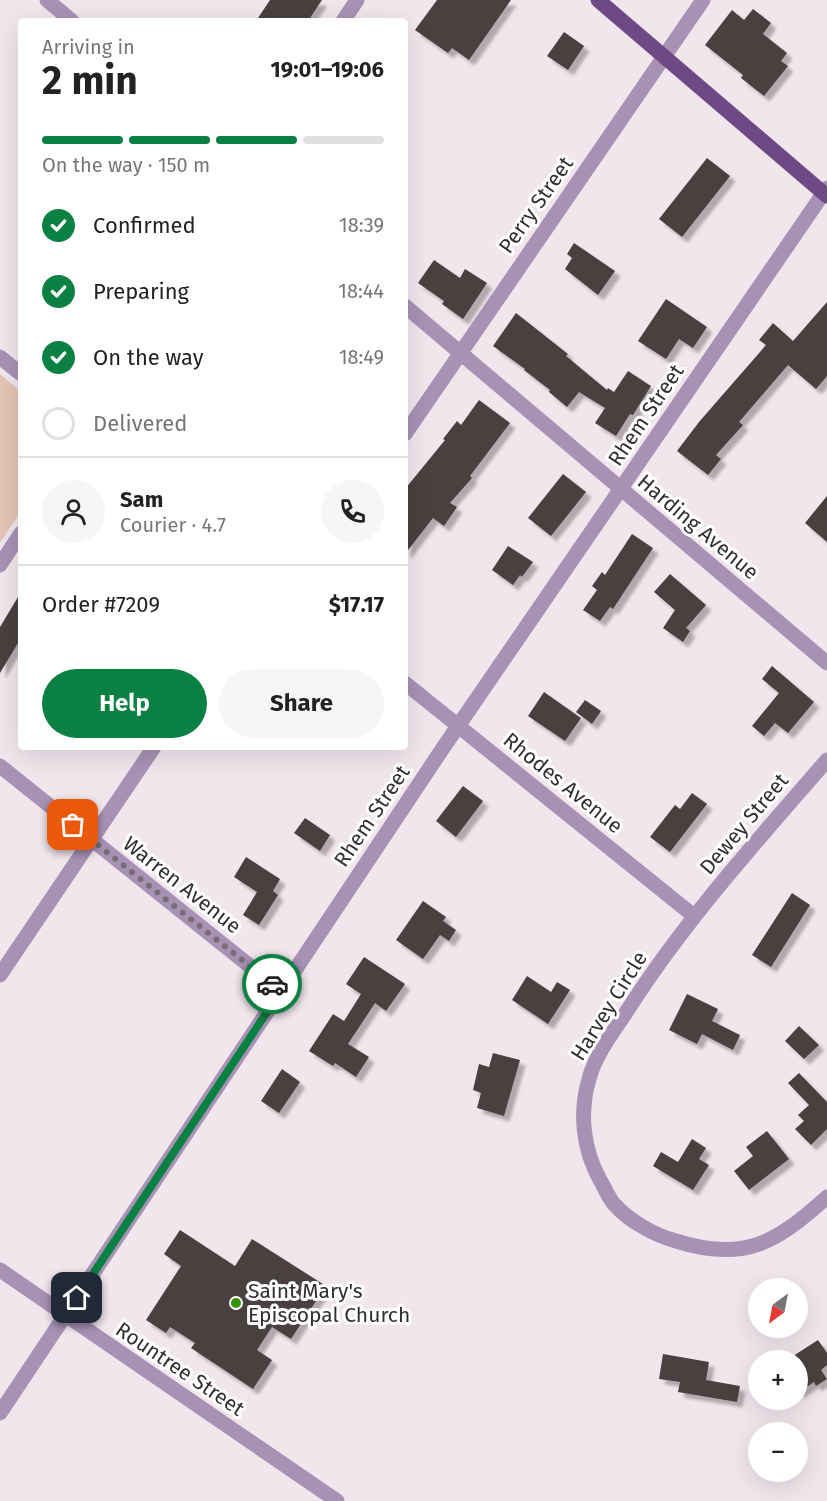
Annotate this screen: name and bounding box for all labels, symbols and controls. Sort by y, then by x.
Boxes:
text: Arriving in [42,35,135,59]
text: 19:01–19:06 [271,56,384,83]
text: 2 min [42,58,138,104]
street label: Perry Street [493,151,579,258]
text: On the way · 150 m [42,153,210,177]
icon: check [42,209,75,242]
text: Confirmed [93,212,196,239]
text: 18:39 [339,213,384,237]
icon: check [42,275,75,308]
text: Preparing [93,278,189,305]
text: 18:44 [338,279,384,303]
icon: check [42,341,75,374]
text: On the way [93,344,204,371]
text: 18:49 [339,345,384,369]
street label: Rhem Street [603,359,690,471]
text: Delivered [93,410,188,437]
street label: Harding Avenue [632,469,764,585]
button: person [42,480,105,543]
button: phone [321,480,384,543]
text: Sam [120,486,163,513]
text: Courier · 4.7 [120,513,226,537]
text: Order #7209 [42,591,160,618]
text: $17.17 [329,591,384,618]
button: Help [42,669,207,738]
button: Share [219,669,384,738]
street label: Rhodes Avenue [498,727,628,839]
street label: Rhem Street [329,760,416,872]
street label: Dewey Street [694,768,794,880]
pin [47,799,98,850]
icon: bag [56,808,89,841]
street label: Warren Avenue [118,831,246,939]
street label: Harvey Circle [565,947,653,1065]
courier [242,954,302,1014]
icon: car [256,968,289,1001]
pin [51,1272,102,1323]
place label: Saint Mary's Episcopal Church [248,1278,410,1328]
north arrow [748,1278,808,1338]
map controls [748,1278,808,1482]
icon: home [60,1281,93,1314]
marker: Saint Mary's Episcopal Church [229,1296,243,1310]
street label: Rountree Street [111,1316,250,1422]
button: + [748,1350,808,1410]
button: − [748,1422,808,1482]

